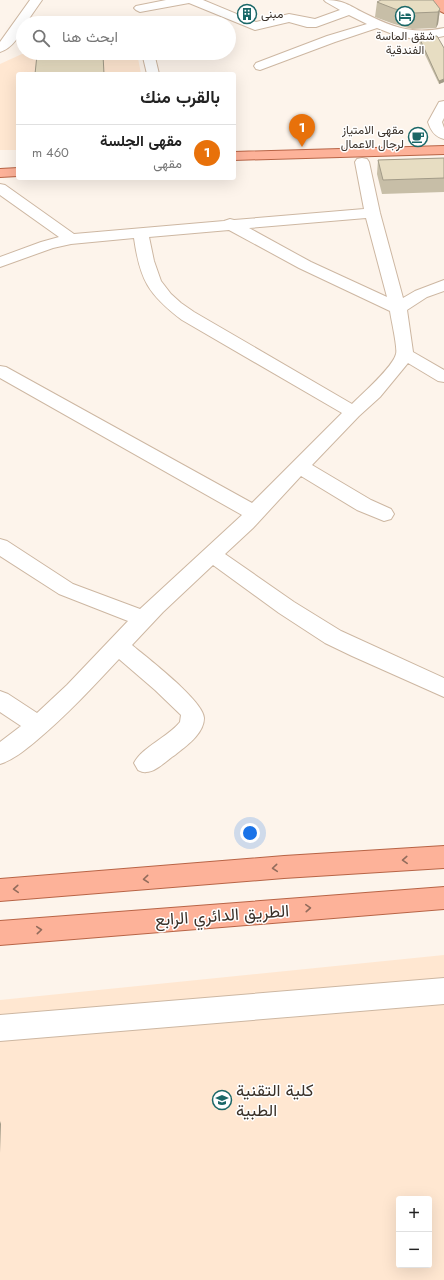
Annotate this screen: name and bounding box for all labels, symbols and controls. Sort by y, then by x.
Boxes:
building icon: مبنى [236,3,258,25]
place label: مبنى [261,5,283,23]
hotel icon: شقق الماسة الفندقية [394,5,416,27]
search box [16,16,236,60]
text: ابحث هنا [62,26,118,48]
icon: search [30,27,52,49]
place label: شقق الماسة الفندقية [375,27,435,59]
text: بالقرب منك [140,85,220,109]
pin: 1 [289,114,315,147]
place label: مقهى الامتياز لرجال الاعمال [341,121,404,153]
cafe icon: مقهى الامتياز لرجال الاعمال [407,126,429,148]
text: مقهى الجلسة [100,130,182,152]
text: 460 m [32,143,69,162]
text: 1 [204,143,210,162]
text: مقهى [153,154,182,173]
your location [240,823,260,843]
one-way arrow [402,855,408,864]
one-way arrow [272,863,278,872]
one-way arrow [143,874,149,883]
one-way arrow [13,885,19,894]
street label: الطريق الدائري الرابع [154,898,290,934]
one-way arrow [305,904,311,913]
one-way arrow [36,925,42,934]
place label: كلية التقنية الطبية [236,1078,314,1122]
school or university icon: كلية التقنية الطبية [211,1089,233,1111]
map controls [396,1196,432,1268]
button: + [396,1196,432,1232]
button: − [396,1232,432,1268]

